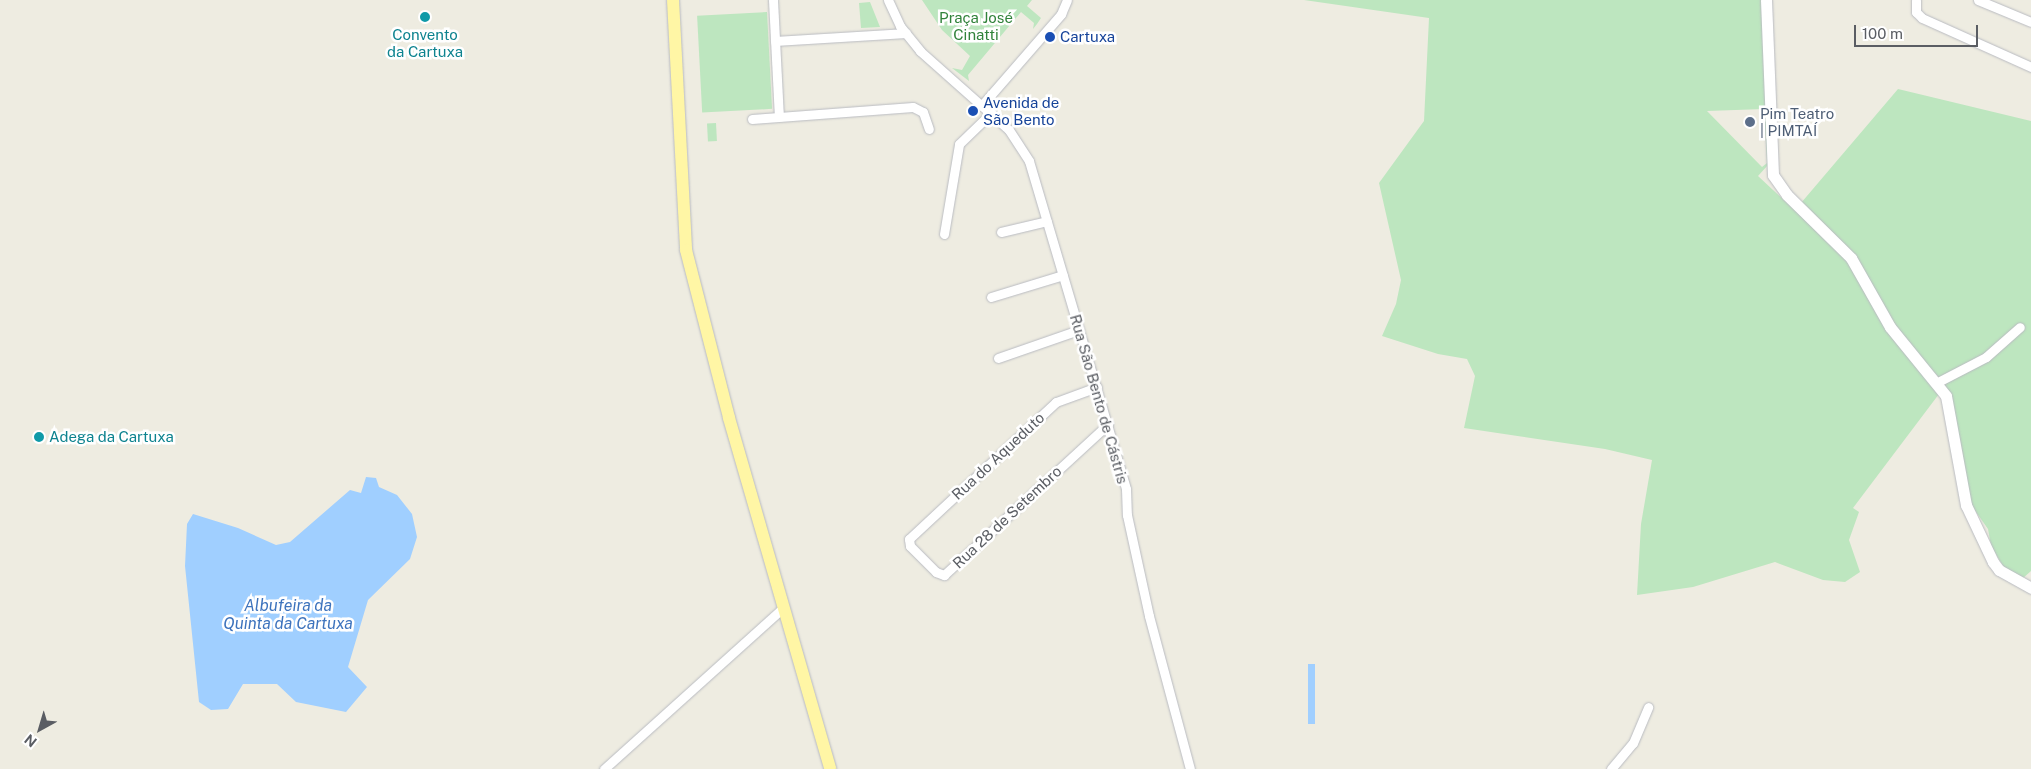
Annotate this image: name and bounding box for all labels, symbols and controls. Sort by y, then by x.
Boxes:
park label: Praça José Cinatti [939,8,1013,43]
marker: Convento da Cartuxa [419,11,431,23]
scale bar [1856,15,1980,47]
place label: Convento da Cartuxa [387,25,463,60]
text: 100 m [1862,25,1903,42]
place label: Cartuxa [1060,28,1115,46]
marker: Cartuxa [1044,31,1056,43]
place label: Avenida de São Bento [983,93,1059,128]
place label: Pim Teatro | PIMTAÍ [1760,104,1834,139]
marker: Avenida de São Bento [967,105,979,117]
marker: Pim Teatro | PIMTAÍ [1744,116,1756,128]
street label: Rua São Bento de Cástris [1066,312,1132,486]
street label: Rua do Aqueduto [948,408,1048,504]
place label: Adega da Cartuxa [49,428,174,446]
marker: Adega da Cartuxa [33,431,45,443]
street label: Rua 28 de Setembro [949,462,1065,572]
water label: Albufeira da Quinta da Cartuxa [223,596,353,634]
north arrow [15,704,65,754]
text: N [21,731,40,750]

